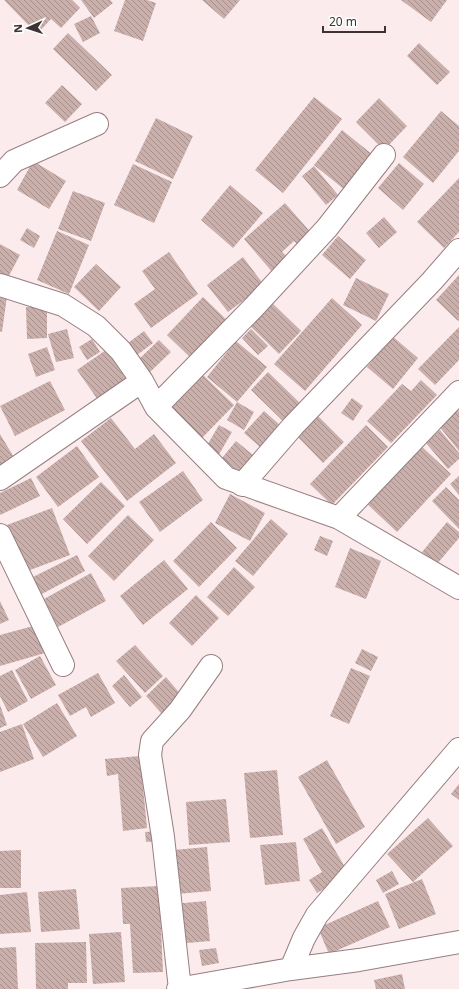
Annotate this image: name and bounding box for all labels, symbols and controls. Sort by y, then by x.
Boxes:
north arrow [8,8,48,48]
scale bar [323,8,385,34]
text: 20 m [329,13,357,30]
text: N [10,24,25,33]

